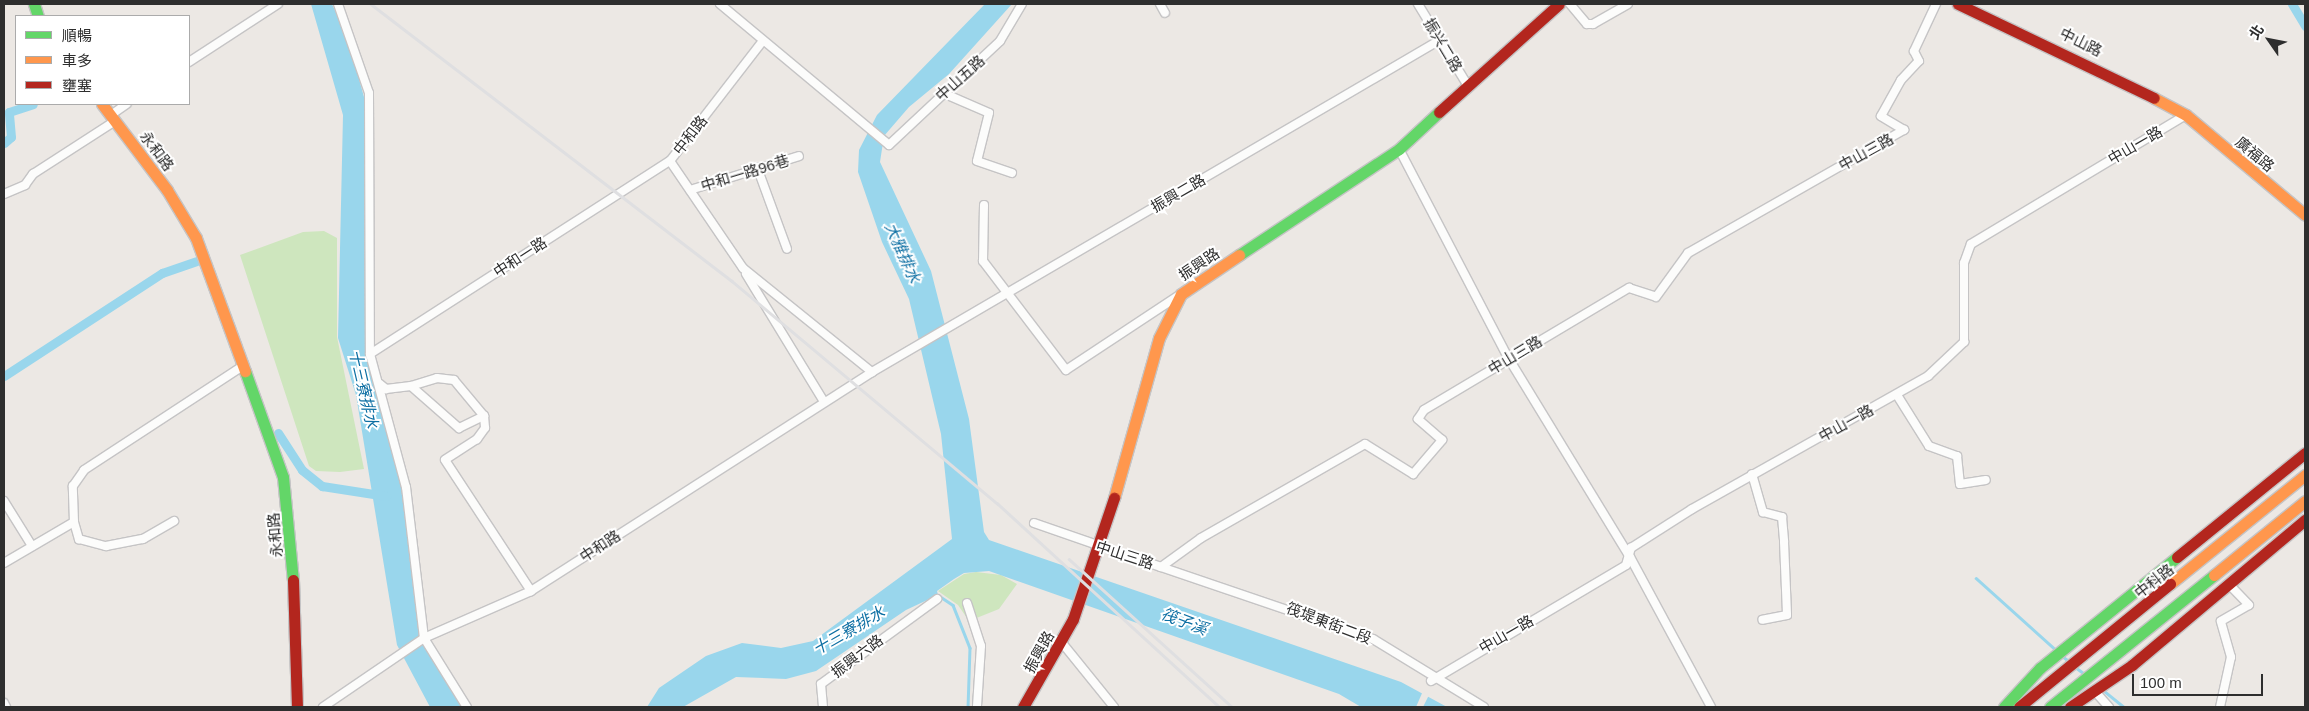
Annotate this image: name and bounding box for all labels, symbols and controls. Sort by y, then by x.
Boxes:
legend [15,15,190,105]
street label: 振兴二路 [1420,15,1466,75]
north arrow [2244,15,2294,65]
text: 北 [2246,22,2267,42]
street label: 中山路 [2057,24,2105,60]
text: 順暢 [62,27,92,44]
street label: 中山五路 [932,51,988,105]
text: 車多 [62,52,92,69]
text: 壅塞 [62,77,92,94]
street label: 中和路 [669,112,711,158]
street label: 中山一路 [2105,122,2165,168]
street label: 永和路 [136,128,178,174]
street label: 中山三路 [1835,130,1897,174]
street label: 廣福路 [2232,133,2278,175]
street label: 中和一路96巷 [699,151,791,195]
street label: 振興二路 [1148,170,1208,216]
water label: 大雅排水 [880,220,924,286]
street label: 中和一路 [490,233,550,281]
street label: 振興路 [1175,244,1223,284]
street label: 中山三路 [1485,332,1545,378]
water label: 十三寮排水 [345,348,381,430]
street label: 中山一路 [1815,401,1877,445]
street label: 永和路 [264,512,286,558]
street label: 中和路 [576,526,624,566]
street label: 中山三路 [1094,537,1156,573]
street label: 中科路 [2131,560,2177,602]
street label: 筏堤東街二段 [1284,598,1374,648]
water label: 十三寮排水 [810,603,888,659]
water label: 筏子溪 [1158,604,1210,640]
street label: 中山一路 [1476,611,1536,657]
street label: 振興路 [1020,628,1058,676]
street label: 振興六路 [828,631,886,681]
scale bar [2134,664,2265,696]
text: 100 m [2140,674,2182,691]

